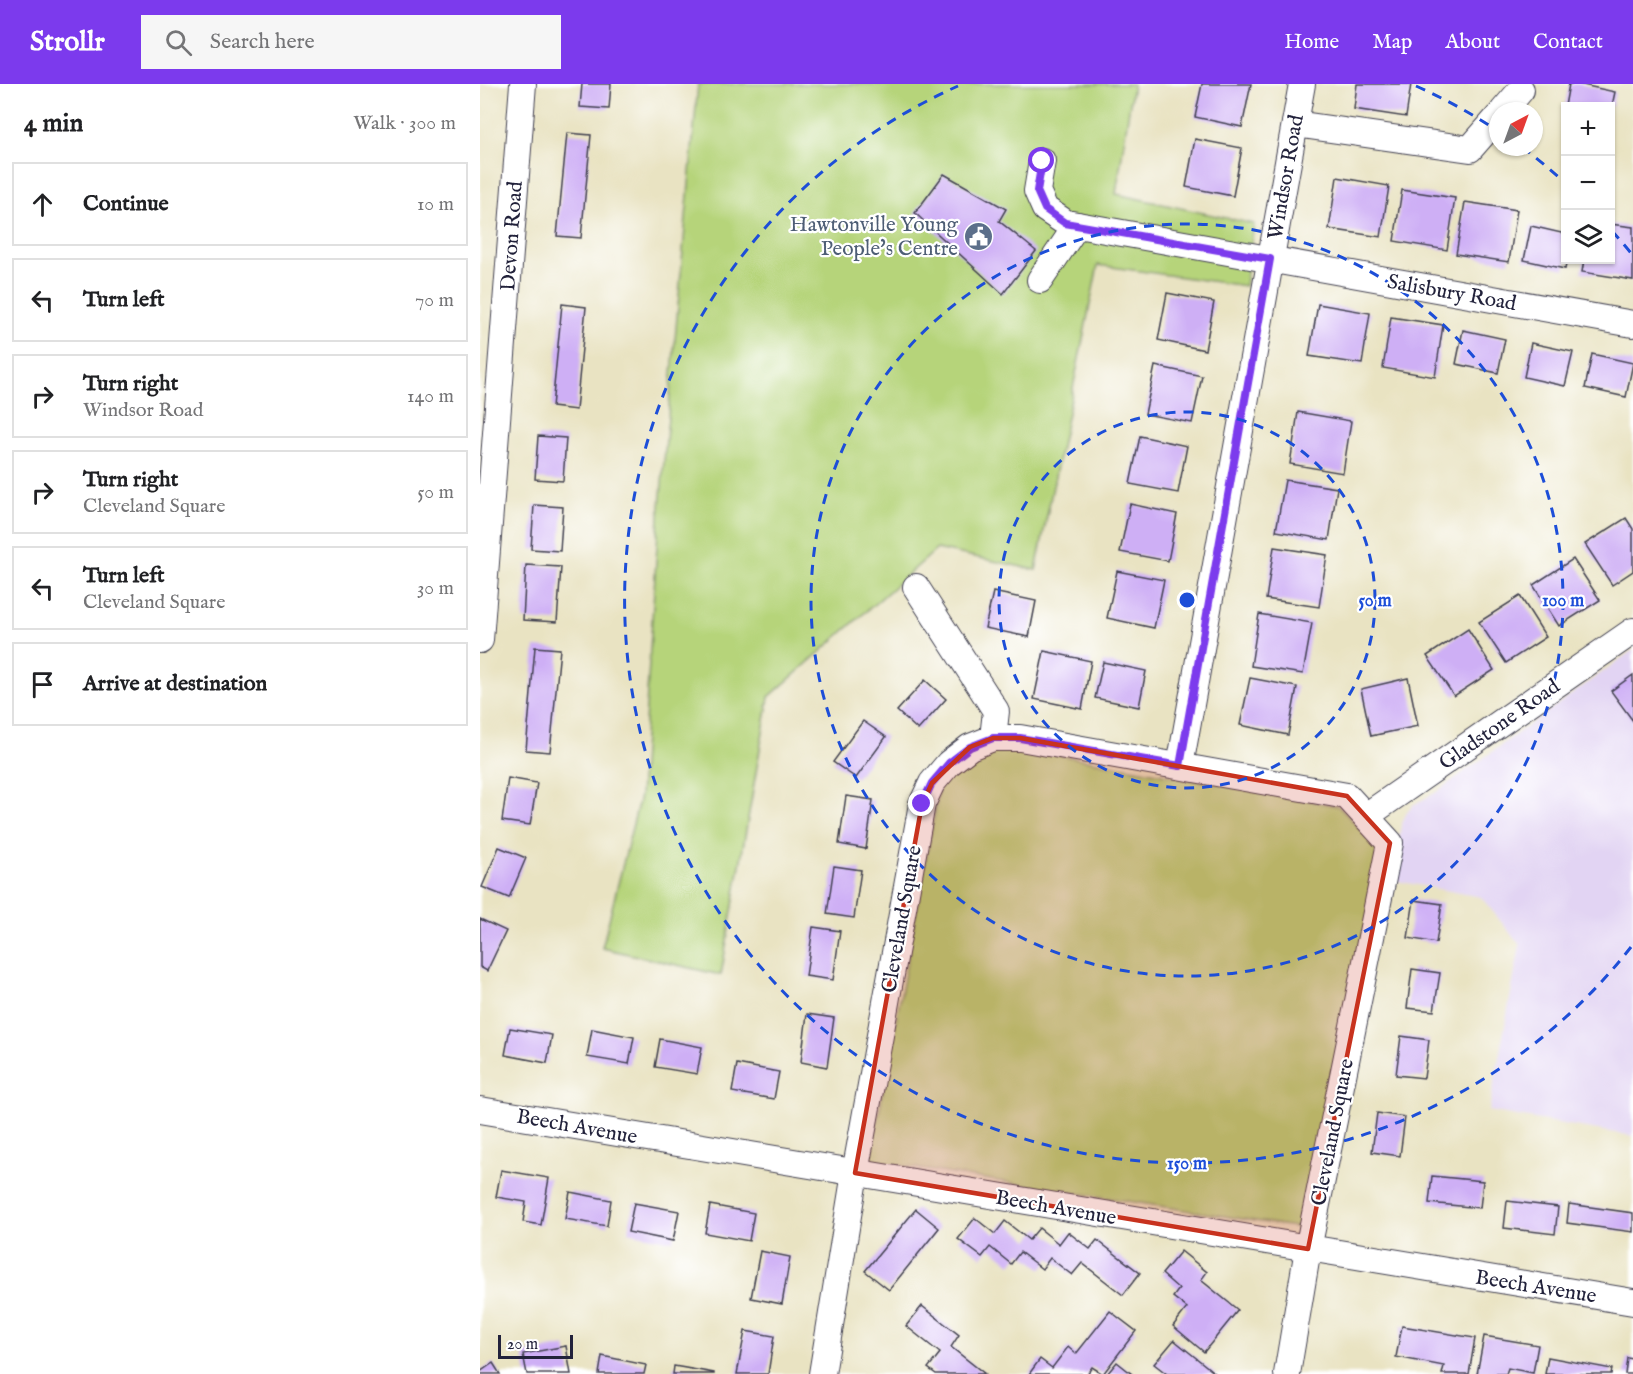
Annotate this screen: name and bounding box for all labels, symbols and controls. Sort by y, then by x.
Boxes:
search box [141,15,561,69]
text: Strollr [30,25,105,60]
icon: search [162,26,195,59]
text: Search here [210,28,315,56]
text: Home [1284,29,1339,56]
text: Map [1372,29,1412,56]
text: About [1445,29,1500,56]
text: Contact [1533,29,1603,56]
north arrow [1489,102,1543,156]
map controls [1561,102,1615,264]
button: + [1561,102,1615,156]
text: 4 min [24,107,83,140]
text: Walk · 300 m [353,111,456,136]
street label: Windsor Road [1262,112,1311,242]
route start [1028,147,1054,173]
button: − [1561,156,1615,210]
street label: Devon Road [495,179,530,292]
icon: ahead [26,188,59,221]
text: Continue [83,190,169,218]
text: 10 m [417,192,454,217]
button: layers [1561,210,1615,264]
place label: Hawtonville Young People's Centre [790,212,959,263]
public building icon: Hawtonville Young People's Centre [963,220,995,252]
street label: Salisbury Road [1385,269,1519,318]
icon: left [26,284,59,317]
text: Turn left [83,286,165,314]
text: 70 m [415,288,454,313]
text: Turn right [83,370,178,398]
icon: right [26,380,59,413]
text: 140 m [407,384,454,409]
text: Windsor Road [83,398,203,423]
text: Turn right [83,466,178,494]
icon: right [26,476,59,509]
text: 50 m [417,480,454,505]
text: Cleveland Square [83,494,225,519]
text: Turn left [83,562,165,590]
icon: left [26,572,59,605]
text: 30 m [417,576,454,601]
text: Cleveland Square [83,590,225,615]
centre of rings [1177,590,1197,610]
text: 50 m [1358,590,1392,613]
text: 100 m [1542,590,1584,613]
icon: arrive [26,668,59,701]
text: Arrive at destination [83,670,267,698]
street label: Gladstone Road [1434,673,1566,777]
route end [908,790,934,816]
street label: Cleveland Square [876,843,929,995]
street label: Cleveland Square [1306,1056,1361,1208]
street label: Beech Avenue [514,1104,640,1151]
text: 150 m [1167,1153,1207,1176]
street label: Beech Avenue [993,1185,1119,1232]
street label: Beech Avenue [1473,1265,1599,1310]
scale bar [498,1332,573,1360]
text: 20 m [507,1335,538,1355]

